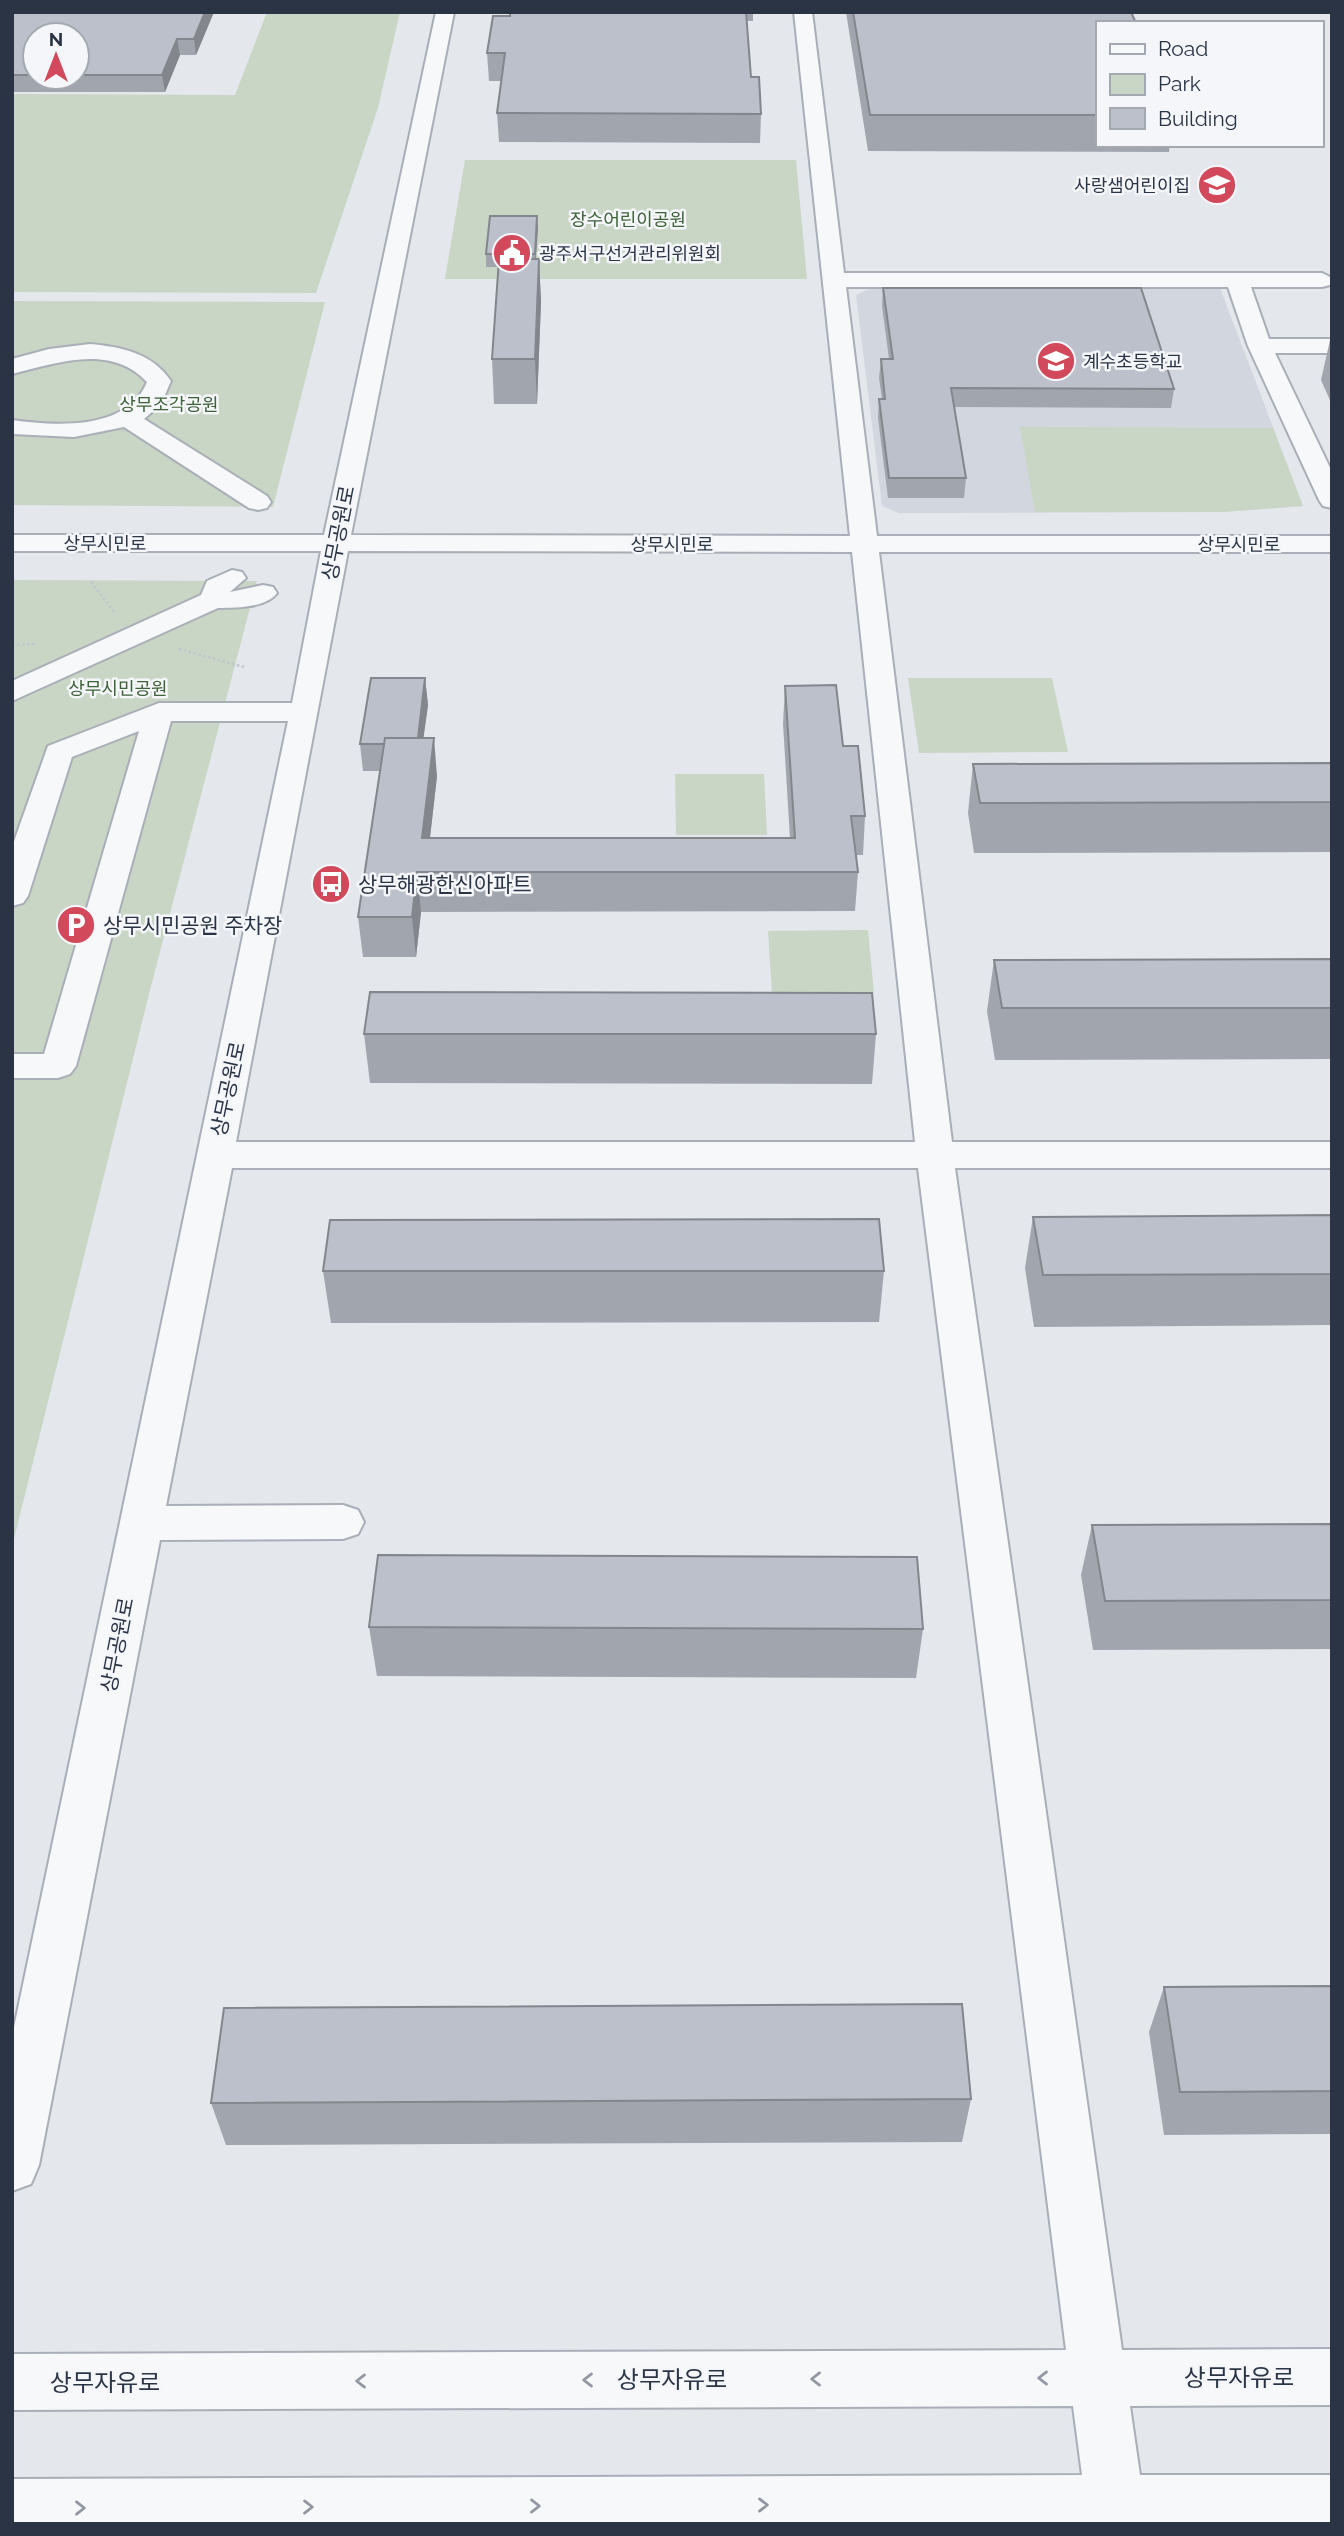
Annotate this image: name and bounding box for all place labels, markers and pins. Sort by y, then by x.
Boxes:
school or university icon: 사랑샘어린이집 [1196,164,1238,206]
place label: 사랑샘어린이집 [1074,175,1190,196]
public building icon: 광주서구선거관리위원회 [491,232,533,274]
place label: 광주서구선거관리위원회 [539,243,721,264]
school or university icon: 계수초등학교 [1035,340,1077,382]
place label: 계수초등학교 [1083,351,1182,372]
bus stop icon: 상무해광한신아파트 [310,863,352,905]
place label: 상무해광한신아파트 [358,872,532,897]
parking icon: 상무시민공원 주차장 [55,904,97,946]
place label: 상무시민공원 주차장 [103,913,282,938]

